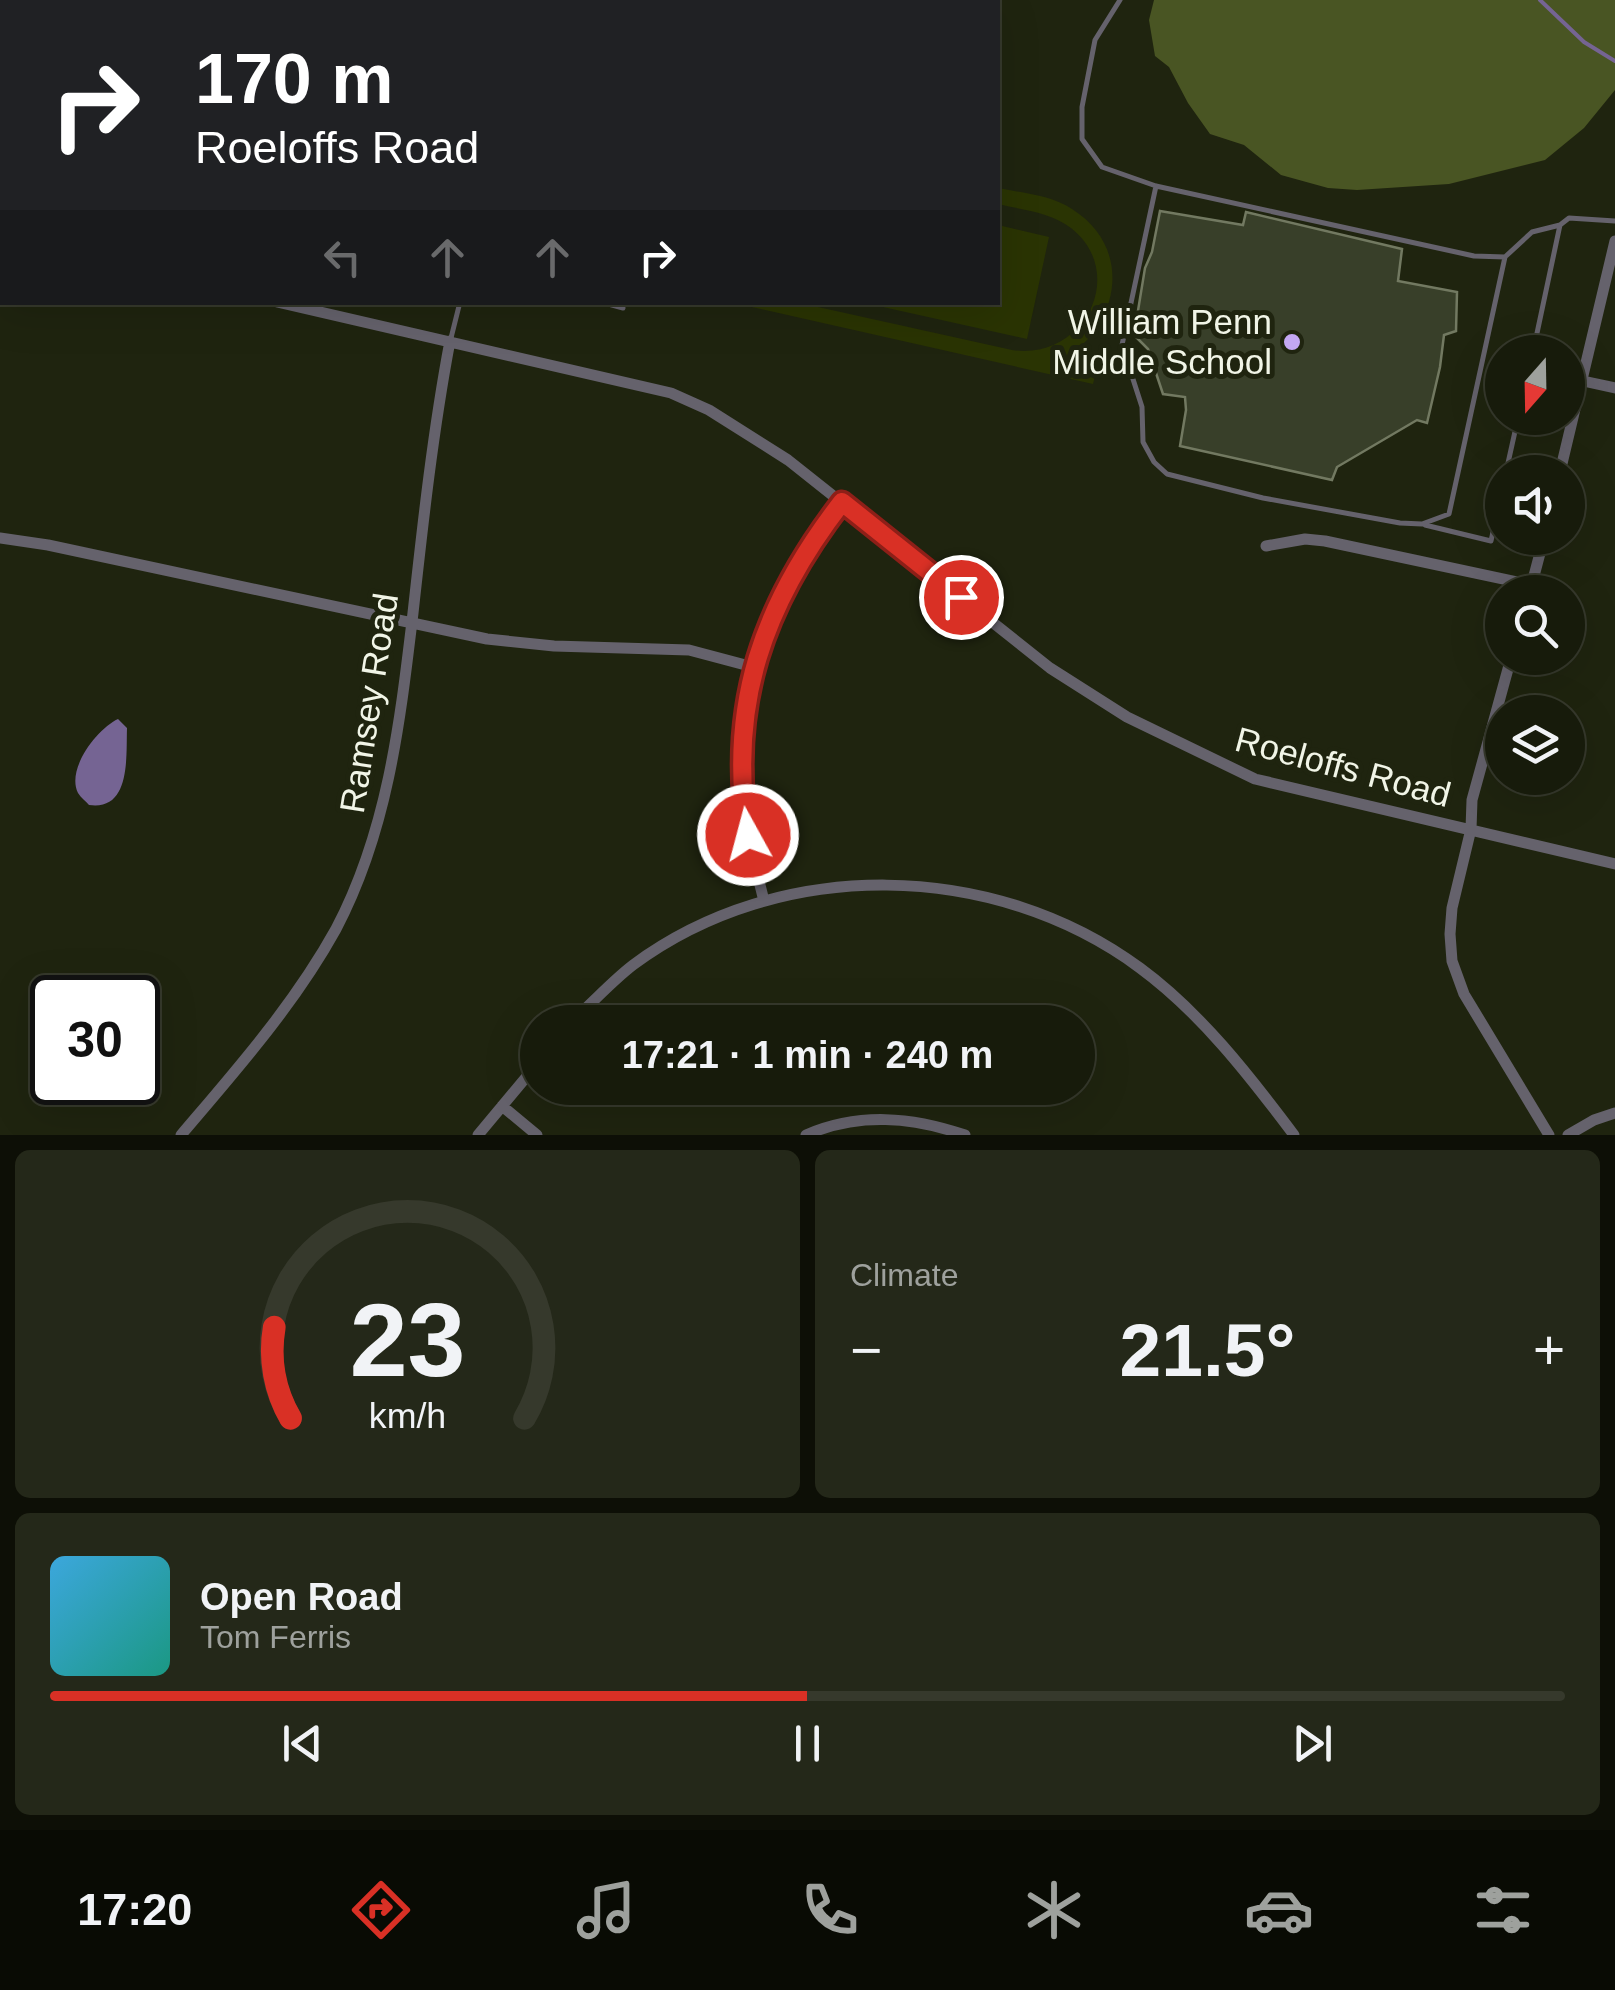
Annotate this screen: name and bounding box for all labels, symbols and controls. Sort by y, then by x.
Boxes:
icon: right [30,40,160,170]
text: 170 m [195,40,393,118]
text: Roeloffs Road [195,122,479,173]
icon: left [315,230,370,285]
icon: ahead [420,230,475,285]
icon: ahead [525,230,580,285]
icon: right [630,230,685,285]
place label: William Penn Middle School [1052,302,1272,381]
marker: William Penn Middle School [1281,331,1303,353]
north arrow [1485,335,1585,435]
map controls [1485,335,1585,795]
button: sound [1485,455,1585,555]
pin [919,555,1004,640]
icon: arrive [934,570,989,625]
button: search [1485,575,1585,675]
street label: Ramsey Road [332,590,405,815]
button: layers [1485,695,1585,795]
street label: Roeloffs Road [1231,719,1455,814]
position arrow [696,783,800,887]
speed limit sign: 30 [30,975,160,1105]
text: 17:21 · 1 min · 240 m [622,1034,993,1076]
text: Climate [850,1257,958,1293]
text: 23 [350,1282,465,1398]
text: 21.5° [1120,1308,1295,1392]
text: − [850,1319,882,1381]
text: + [1533,1319,1565,1381]
text: km/h [369,1396,446,1436]
text: Open Road [200,1576,403,1618]
text: Tom Ferris [200,1619,351,1655]
icon: previous [275,1716,330,1771]
icon: pause [780,1716,835,1771]
icon: next [1285,1716,1340,1771]
icon: directions [346,1875,416,1945]
icon: music [571,1875,641,1945]
icon: phone [795,1875,865,1945]
icon: climate [1019,1875,1089,1945]
icon: car [1244,1875,1314,1945]
icon: filters [1468,1875,1538,1945]
text: 17:20 [77,1884,192,1935]

